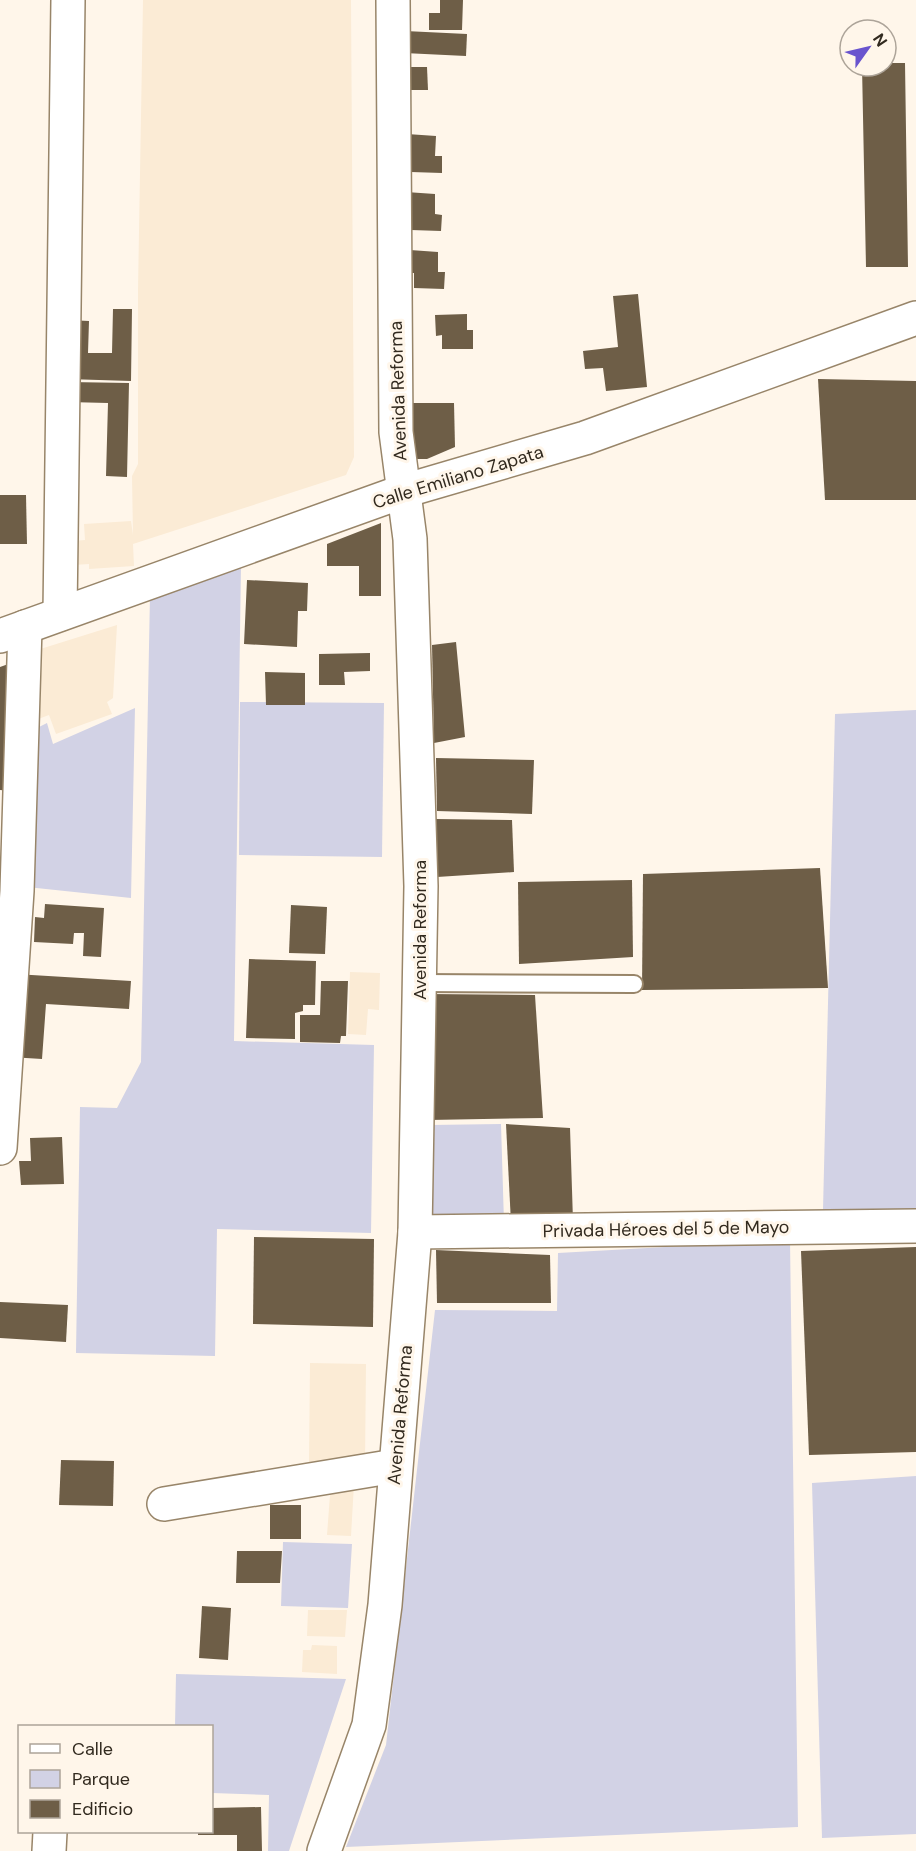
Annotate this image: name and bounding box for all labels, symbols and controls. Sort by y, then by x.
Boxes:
north arrow [838,18,898,78]
text: N [868,29,892,51]
street label: Avenida Reforma [384,321,412,461]
street label: Calle Emiliano Zapata [370,440,546,514]
street label: Avenida Reforma [408,860,432,1000]
street label: Privada Héroes del 5 de Mayo [543,1215,789,1243]
street label: Avenida Reforma [382,1344,418,1486]
legend [18,1725,213,1833]
text: Calle [72,1737,113,1761]
text: Parque [72,1767,130,1791]
text: Edificio [72,1797,133,1821]

